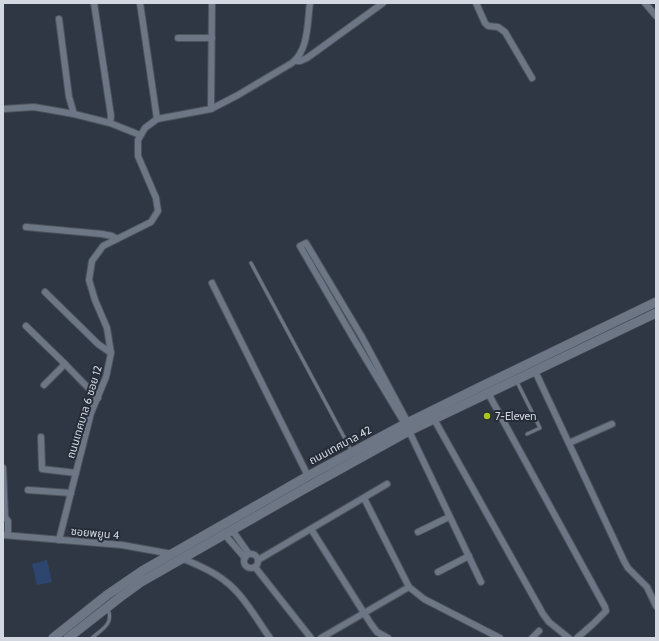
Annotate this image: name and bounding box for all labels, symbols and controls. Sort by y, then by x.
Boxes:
street label: ถนนเทศบาล 6 ซอย 12 [63,364,105,460]
place label: 7-Eleven [495,409,536,423]
marker: 7-Eleven [482,411,492,421]
street label: ถนนเทศบาล 42 [306,423,374,467]
street label: ซอยพยูน 4 [70,524,121,542]

